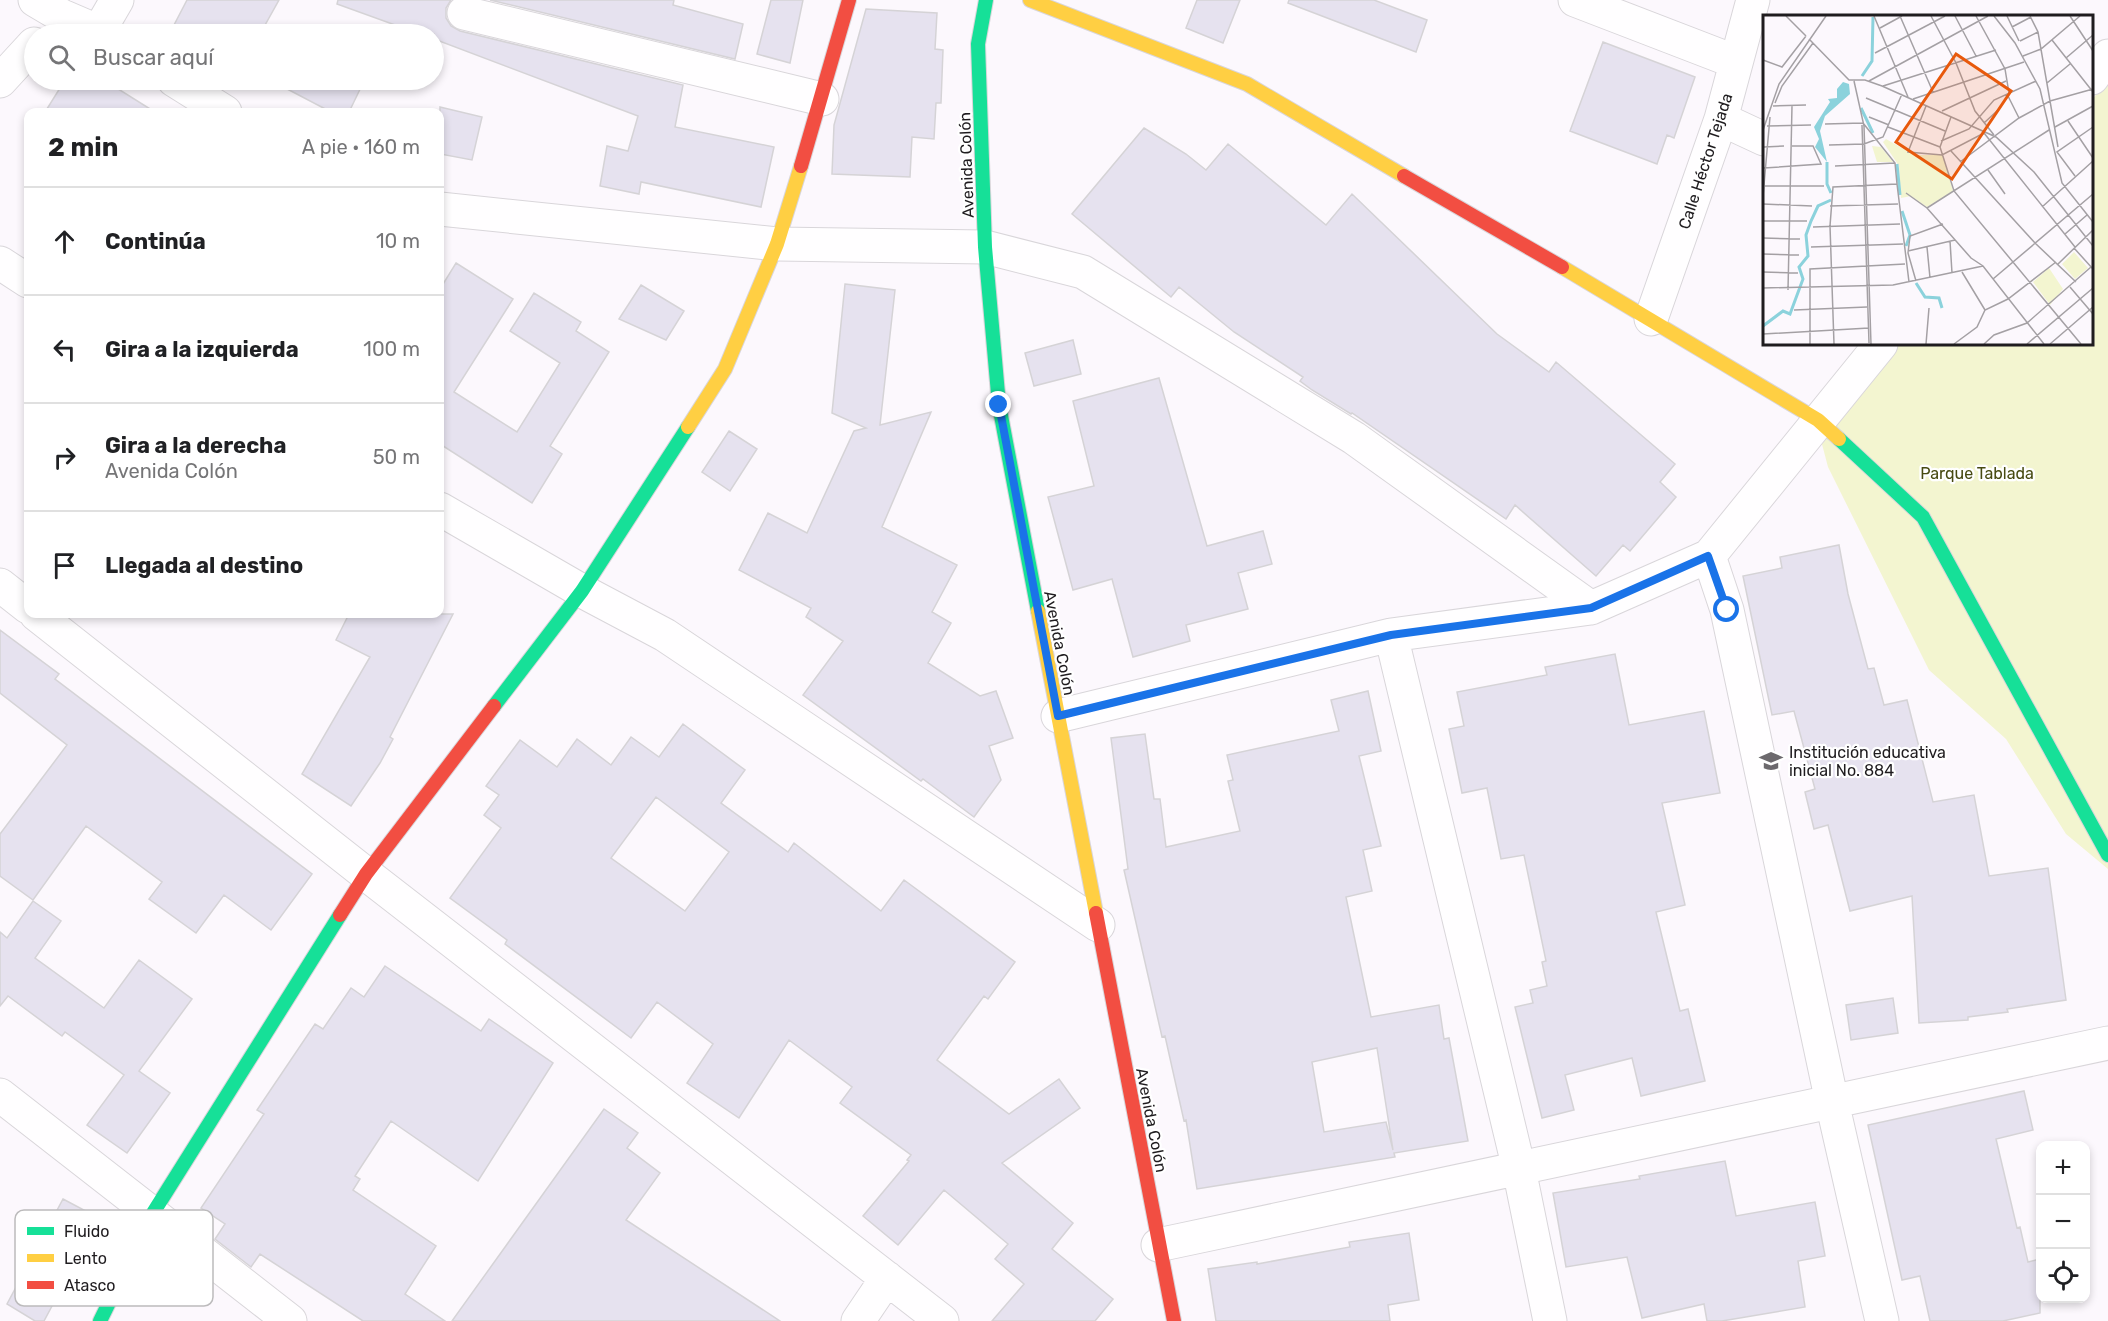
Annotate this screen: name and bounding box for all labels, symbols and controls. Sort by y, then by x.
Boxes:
inset map [1763,15,2093,345]
search box [24,24,444,90]
icon: search [45,41,78,74]
text: Buscar aquí [93,44,214,71]
street label: Calle Héctor Tejada [1675,91,1736,232]
street label: Avenida Colón [955,112,978,218]
text: 2 min [48,132,118,163]
text: A pie · 160 m [302,135,420,159]
icon: ahead [48,225,81,258]
text: Continúa [105,228,206,255]
text: 10 m [376,229,420,253]
icon: left [48,333,81,366]
text: Gira a la izquierda [105,336,299,363]
text: 100 m [363,337,420,361]
route end [985,391,1011,417]
text: Gira a la derecha [105,432,286,459]
icon: right [48,441,81,474]
text: 50 m [373,445,420,469]
text: Avenida Colón [105,459,238,483]
park label: Parque Tablada [1920,464,2034,483]
icon: arrive [48,549,81,582]
text: Llegada al destino [105,552,303,579]
street label: Avenida Colón [1040,589,1079,697]
route start [1713,596,1739,622]
place label: Institución educativa inicial No. 884 [1789,743,1946,780]
school or university icon: Institución educativa inicial No. 884 [1758,748,1784,774]
street label: Avenida Colón [1132,1066,1171,1174]
map controls [2036,1141,2090,1303]
button: + [2036,1141,2090,1195]
button: − [2036,1195,2090,1249]
legend [15,1210,213,1306]
text: Fluido [64,1222,109,1241]
text: Lento [64,1249,107,1268]
button: locate [2036,1249,2090,1303]
text: Atasco [64,1276,116,1295]

